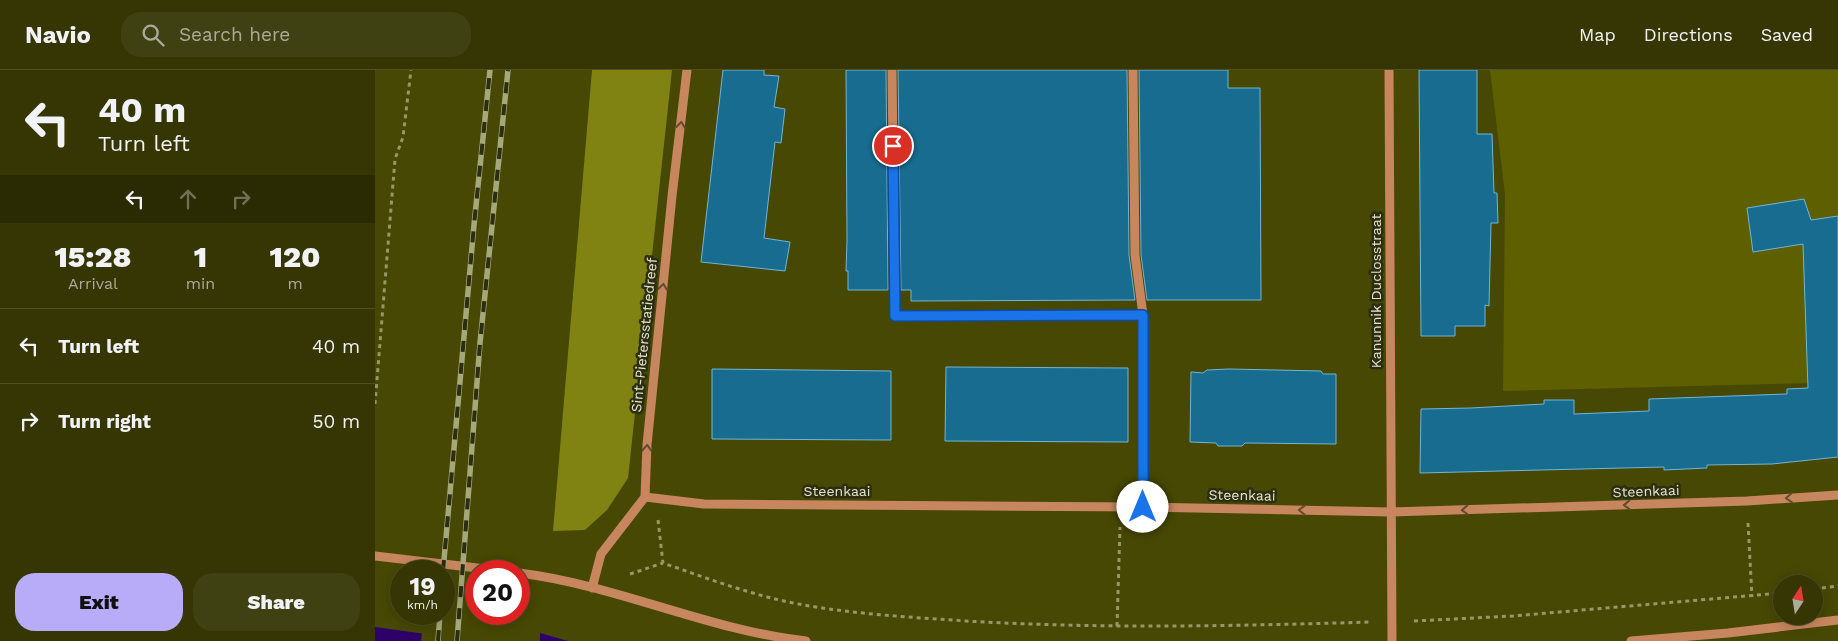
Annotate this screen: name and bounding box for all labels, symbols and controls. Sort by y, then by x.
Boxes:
search box [121,12,471,57]
text: Navio [25,21,91,49]
icon: search [139,21,167,49]
text: Search here [179,23,290,46]
text: Map [1579,24,1616,45]
text: Directions [1644,24,1733,45]
text: Saved [1761,24,1813,45]
text: 40 m [98,89,186,131]
icon: left [15,90,80,155]
one-way arrow [675,121,686,129]
pin [872,125,914,167]
text: Turn left [98,131,190,156]
icon: arrive [879,132,907,160]
icon: left [121,185,149,213]
icon: ahead [174,185,202,213]
icon: right [227,185,255,213]
street label: Kanunnik Duclosstraat [1368,214,1384,368]
text: 15:28 [54,239,131,274]
text: 1 [194,239,207,274]
text: 120 [270,239,321,274]
street label: Sint-Pietersstatiedreef [628,256,660,413]
text: Arrival [68,274,118,293]
text: min [186,274,215,293]
text: m [287,274,303,293]
one-way arrow [657,282,668,290]
icon: left [15,332,43,360]
text: Turn left [58,335,139,358]
text: 40 m [312,335,360,358]
icon: right [15,407,43,435]
text: Turn right [58,410,151,433]
text: 50 m [313,410,360,433]
one-way arrow [642,444,652,452]
position arrow [1116,480,1168,532]
street label: Steenkaai [1612,482,1680,500]
street label: Steenkaai [803,483,871,499]
street label: Steenkaai [1208,486,1276,504]
one-way arrow [1785,492,1793,503]
one-way arrow [1623,500,1630,510]
one-way arrow [1460,504,1468,515]
one-way arrow [1298,505,1306,515]
speed limit sign: 20 [465,560,530,625]
text: 19 [409,572,436,601]
button: Exit [15,573,183,631]
button: Share [193,573,360,631]
north arrow [1773,575,1823,625]
map controls [1773,575,1823,625]
text: km/h [407,598,438,612]

